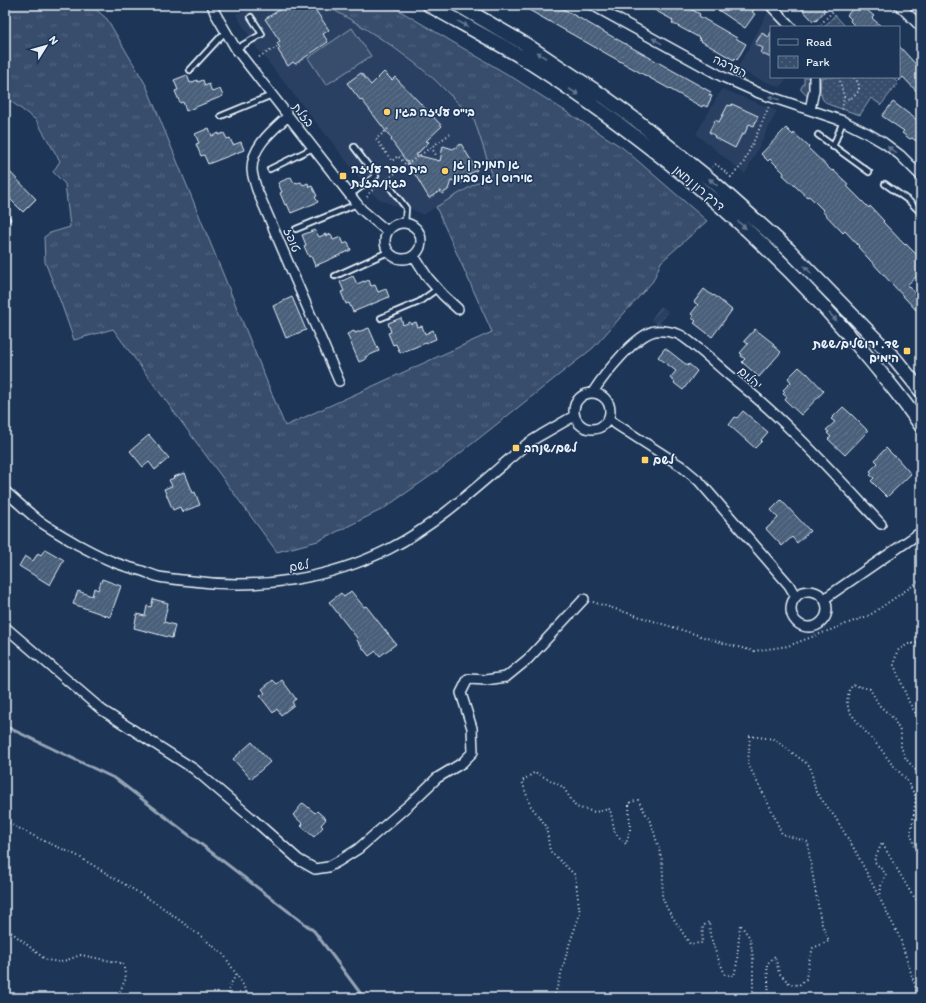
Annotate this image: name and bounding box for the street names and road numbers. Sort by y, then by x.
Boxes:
street label: הערבה [711,52,749,80]
street label: בזלת [289,99,317,130]
street label: דרך רון נחמן [670,163,728,214]
street label: טופז [281,226,303,254]
street label: יהלום [735,364,765,392]
street label: לשם [288,557,311,575]

